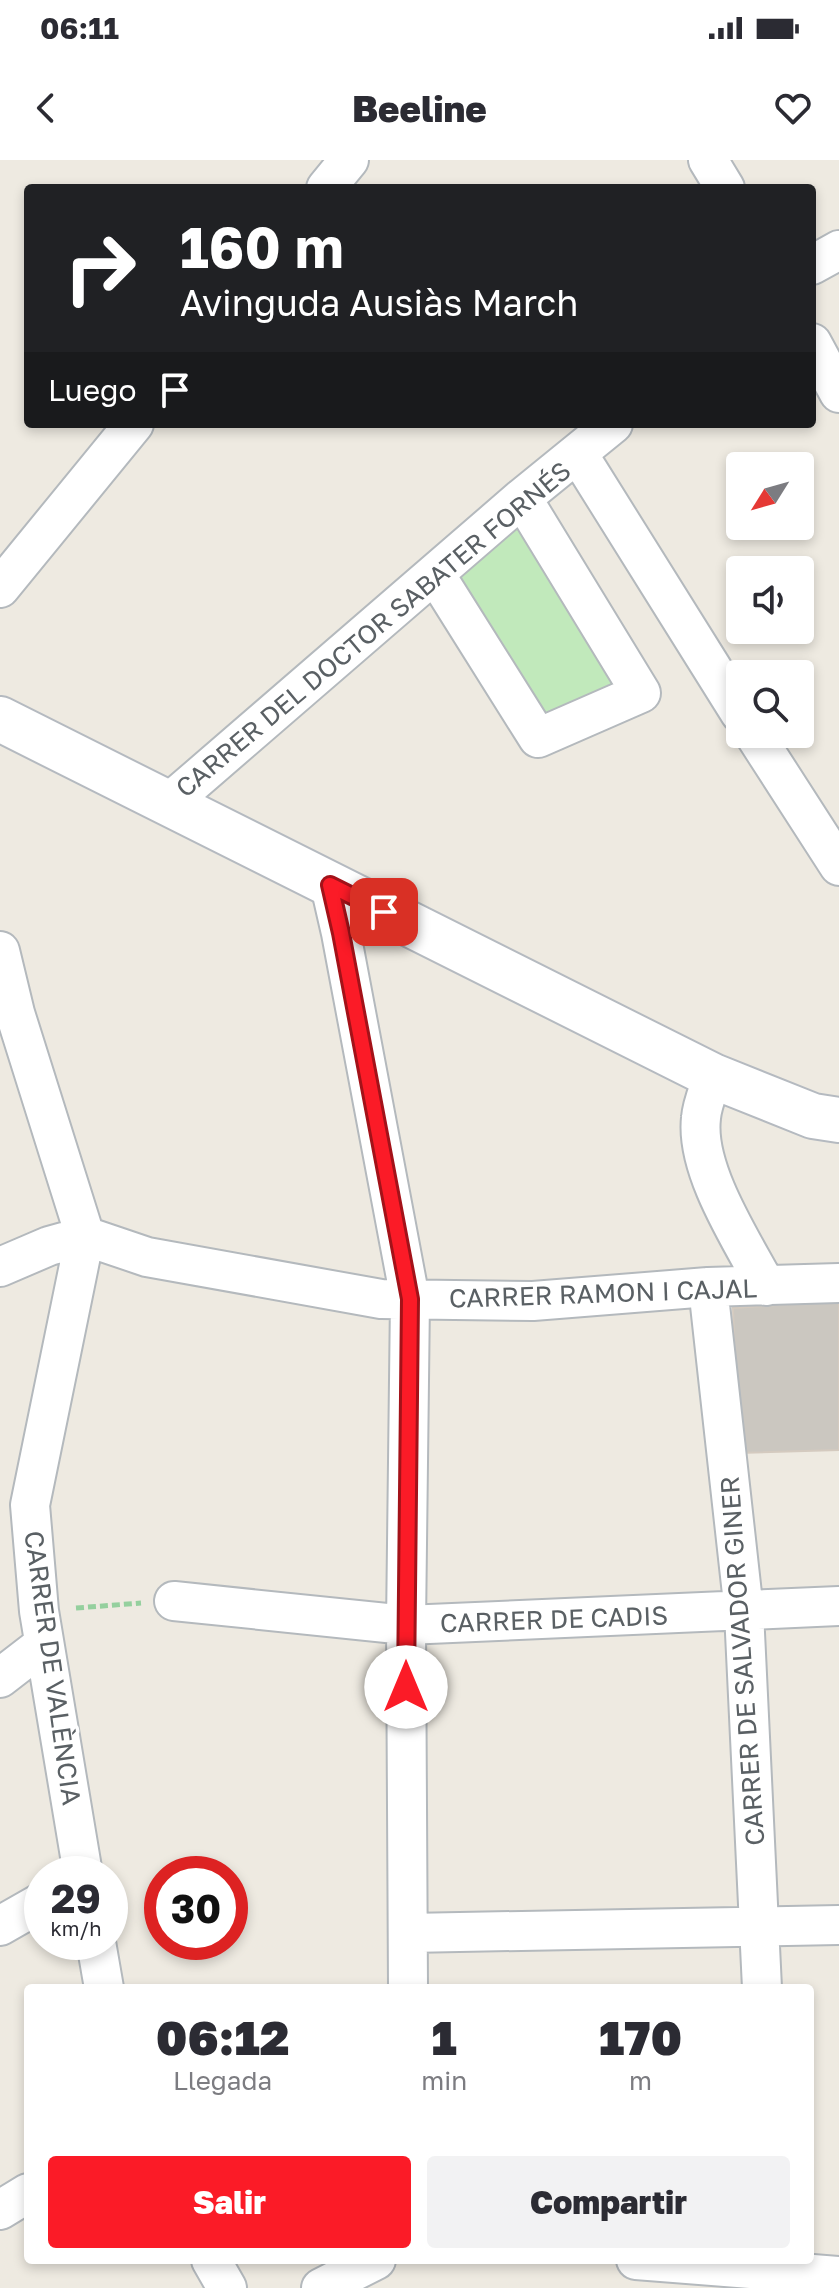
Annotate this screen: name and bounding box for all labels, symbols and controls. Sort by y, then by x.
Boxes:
text: 06:11 [40,10,119,46]
icon: back [24,86,68,130]
icon: heart [771,86,815,130]
text: Beeline [352,87,487,130]
text: 160 m [180,213,344,280]
icon: right [48,216,152,320]
text: Avinguda Ausiàs March [180,281,578,324]
icon: arrive [153,368,197,412]
text: Luego [48,372,137,408]
north arrow [726,452,814,540]
map controls [726,452,814,748]
street label: CARRER DEL DOCTOR SABATER FORNÉS [169,455,577,803]
button: sound [726,556,814,644]
button: search [726,660,814,748]
pin [350,878,418,946]
icon: arrive [362,890,406,934]
street label: CARRER RAMON I CAJAL [448,1272,758,1314]
street label: CARRER DE SALVADOR GINER [714,1475,770,1847]
street label: CARRER DE VALÈNCIA [18,1529,88,1807]
street label: CARRER DE CADIS [439,1600,669,1638]
position arrow [364,1645,448,1729]
speed limit sign: 30 [144,1856,248,1960]
text: 29 [51,1874,101,1922]
text: km/h [51,1916,101,1940]
text: 06:12 [156,2008,290,2066]
text: 1 [432,2008,457,2066]
text: 170 [599,2008,682,2066]
text: Llegada [173,2065,272,2096]
text: min [421,2065,467,2096]
text: m [629,2065,652,2096]
button: Salir [48,2156,411,2248]
button: Compartir [427,2156,790,2248]

